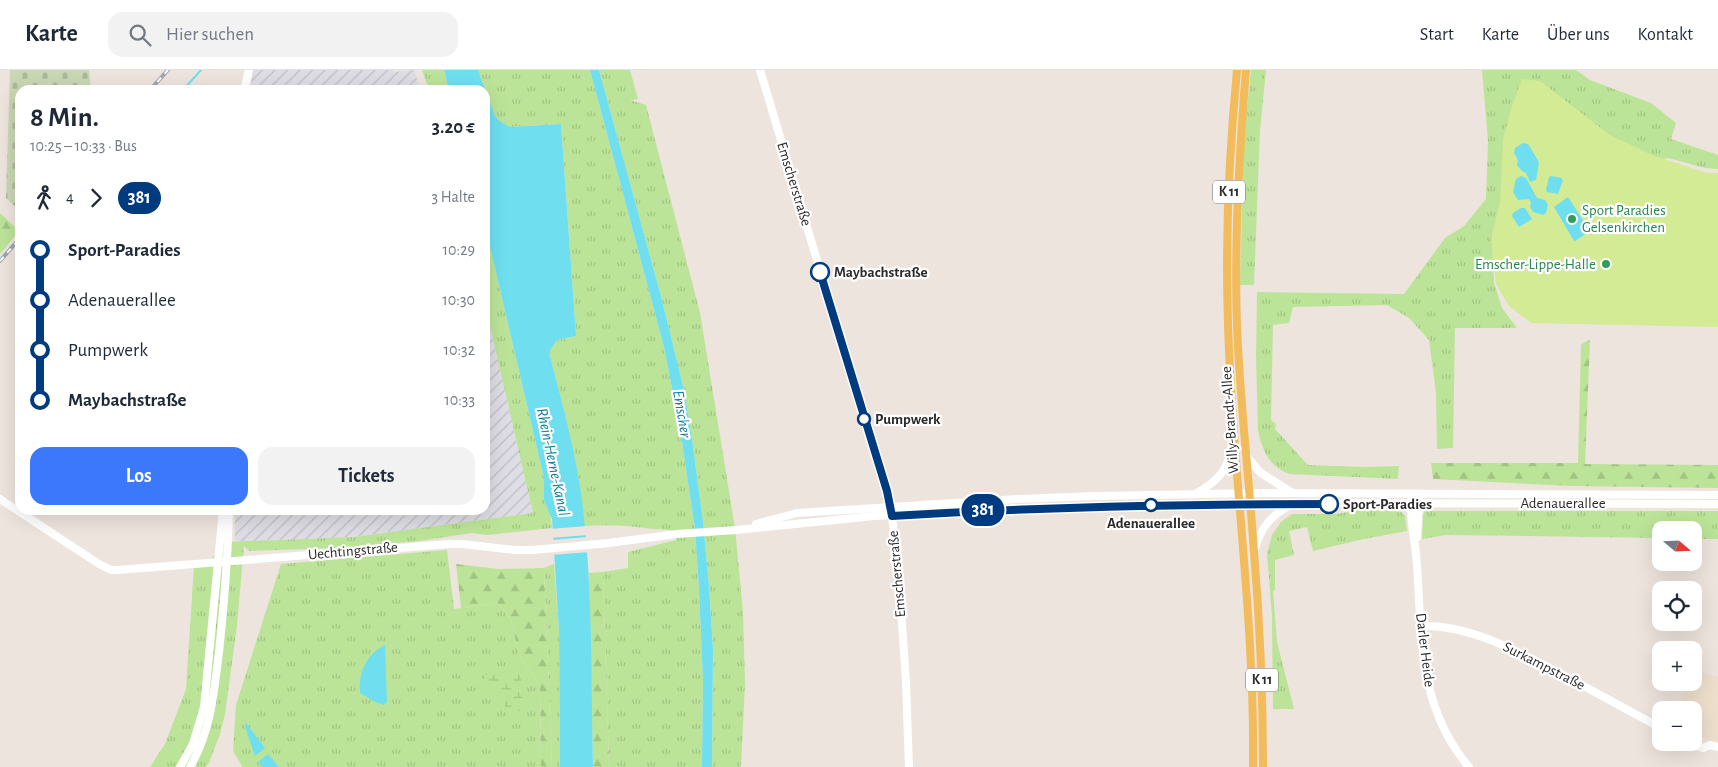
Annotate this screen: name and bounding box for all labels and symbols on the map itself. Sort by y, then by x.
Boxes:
street label: Emscherstraße [774,140,814,228]
road number: K 11 [1213,180,1245,204]
place label: Sport Paradies Gelsenkirchen [1582,203,1666,235]
marker: Sport Paradies Gelsenkirchen [1566,213,1578,225]
place label: Emscher-Lippe-Halle [1475,257,1596,272]
marker: Emscher-Lippe-Halle [1600,258,1612,270]
marker: Maybachstraße [810,262,830,282]
place label: Maybachstraße [834,265,928,280]
street label: Willy-Brandt-Allee [1219,366,1241,474]
water label: Emscher [670,389,694,440]
water label: Rhein-Herne-Kanal [534,406,572,518]
marker: Pumpwerk [857,412,871,426]
place label: Pumpwerk [875,412,941,427]
line badge: 381 [954,494,1012,526]
marker: Sport-Paradies [1319,494,1339,514]
street label: Adenauerallee [1520,496,1606,511]
place label: Sport-Paradies [1343,497,1432,512]
marker: Adenauerallee [1144,498,1158,512]
place label: Adenauerallee [1107,516,1195,531]
north arrow [1652,521,1702,571]
street label: Emscherstraße [886,530,908,618]
street label: Uechtingstraße [307,540,399,562]
street label: Darler Heide [1413,612,1437,688]
street label: Surkampstraße [1501,639,1587,693]
road number: K 11 [1246,668,1278,692]

